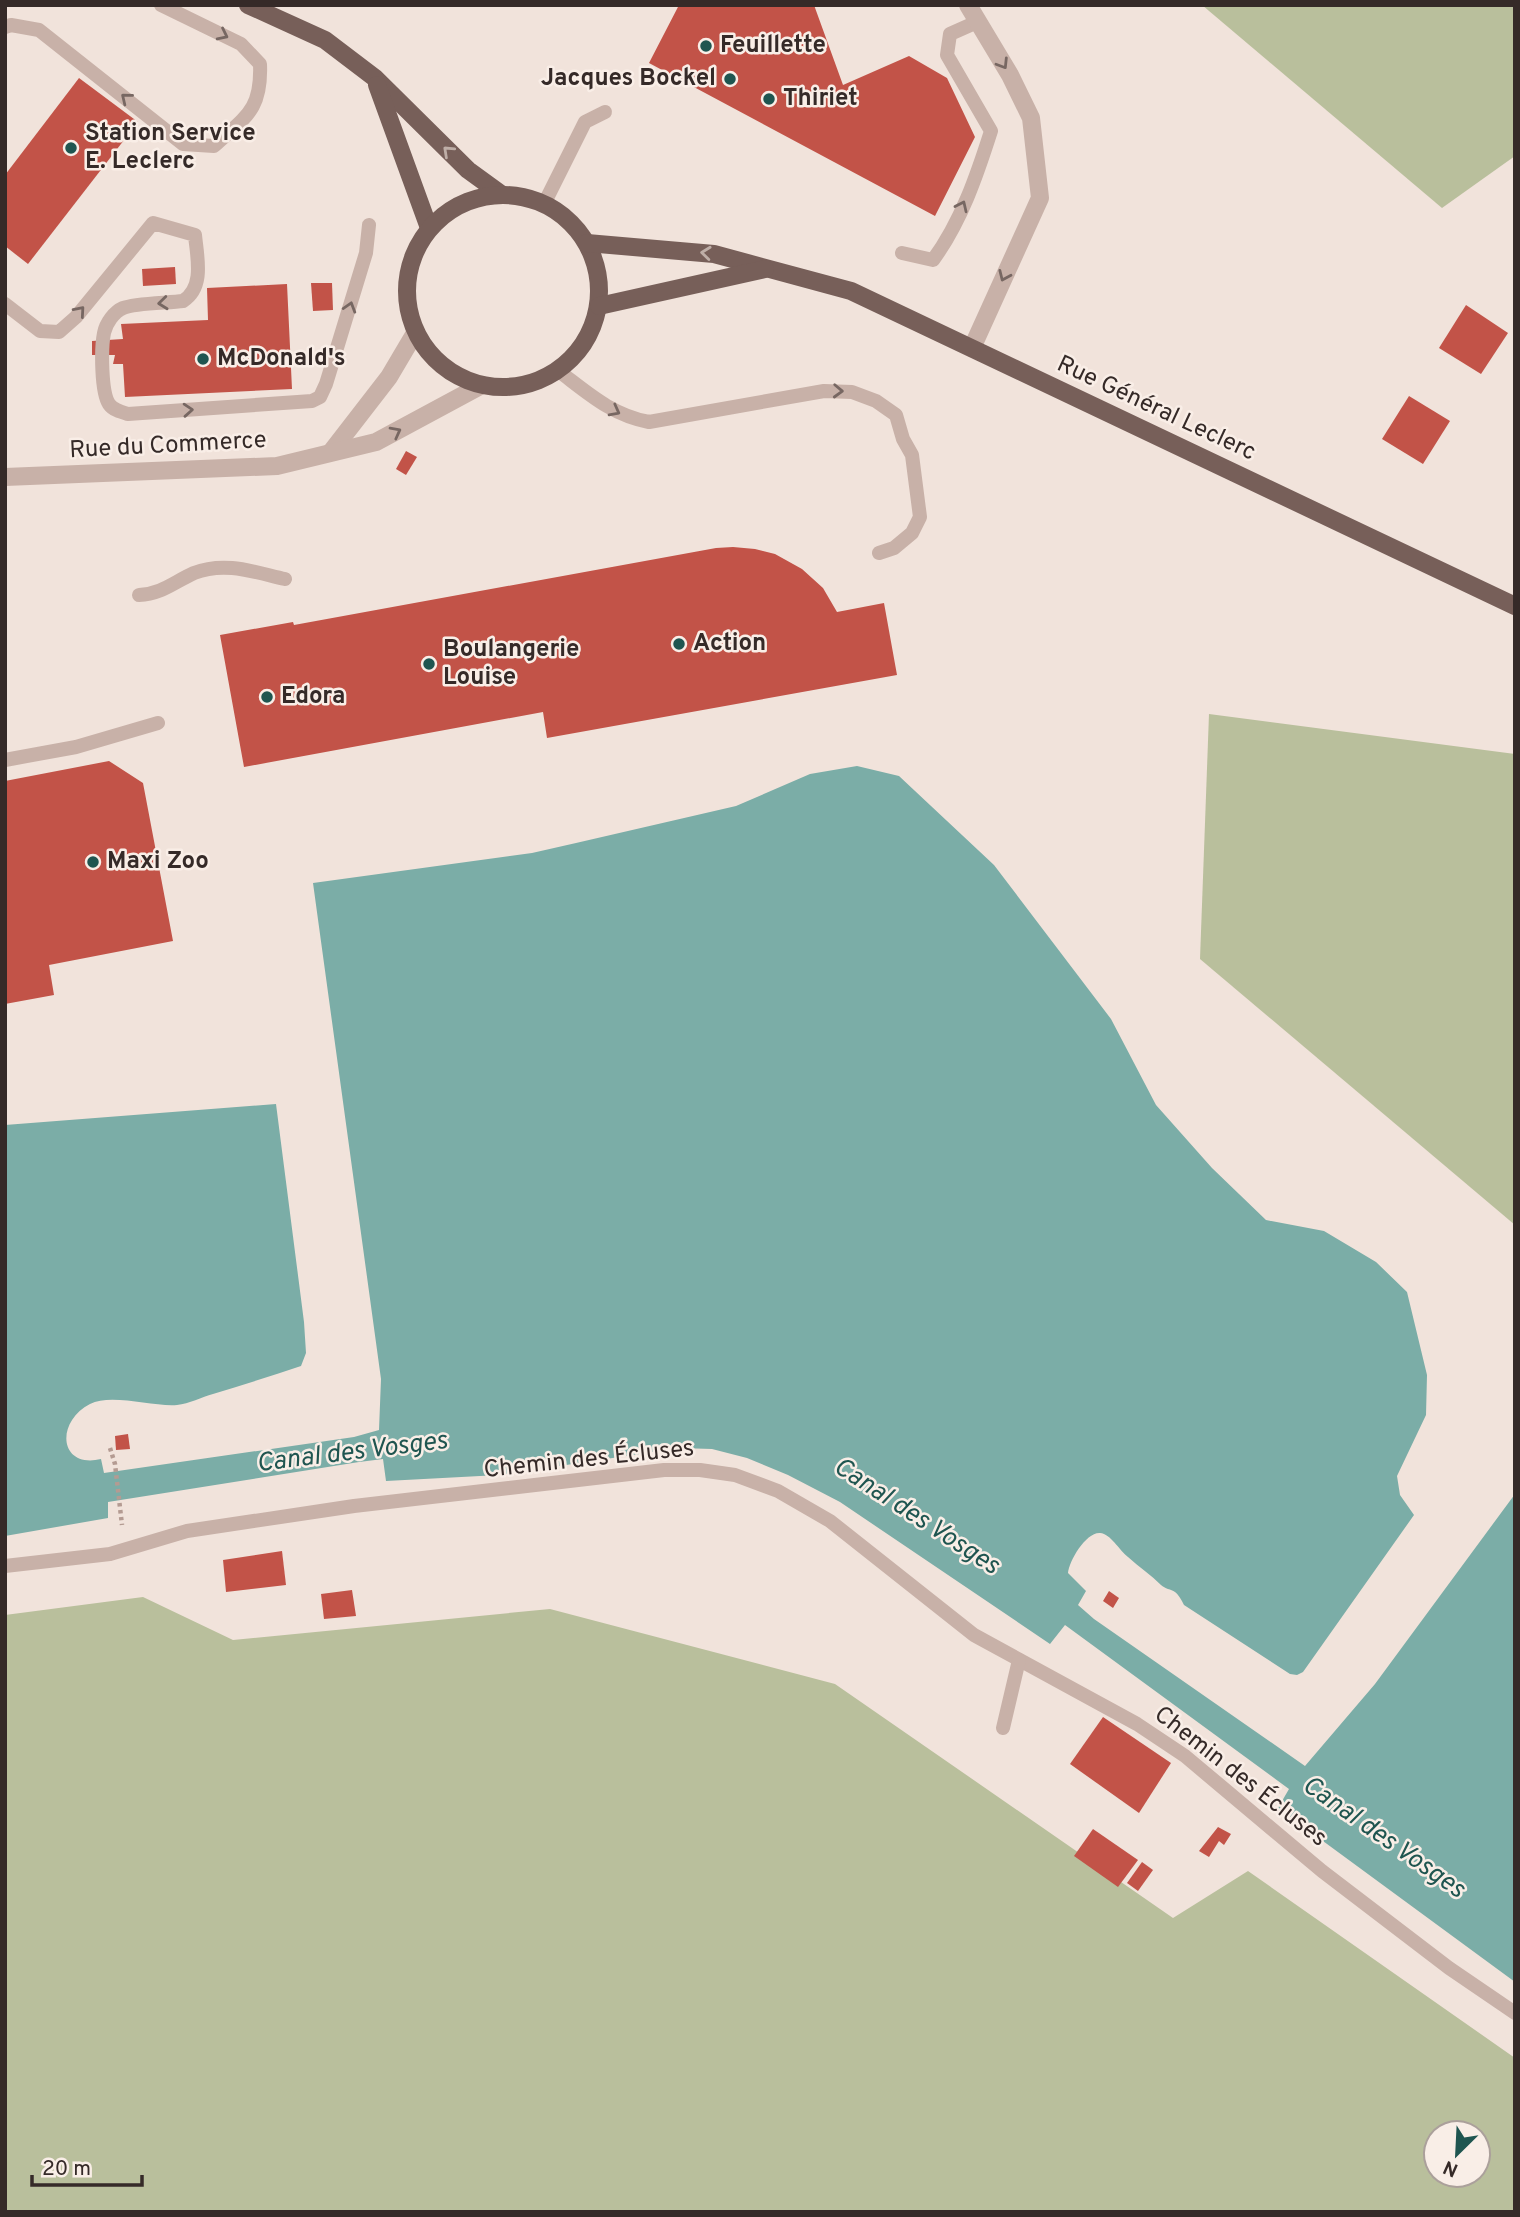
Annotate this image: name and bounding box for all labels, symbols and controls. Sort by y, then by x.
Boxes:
one-way arrow [216,27,228,41]
place label: Feuillette [720,31,826,61]
marker: Feuillette [698,38,714,54]
one-way arrow [995,56,1008,69]
place label: Jacques Bockel [541,64,716,94]
marker: Jacques Bockel [722,71,738,87]
place label: Thiriet [783,84,858,114]
marker: Thiriet [761,91,777,107]
one-way arrow [122,94,135,106]
place label: Station Service E. Leclerc [85,119,256,177]
marker: Station Service E. Leclerc [63,140,79,156]
one-way arrow [443,147,456,159]
one-way arrow [954,201,968,214]
one-way arrow [700,246,712,261]
one-way arrow [998,269,1012,282]
one-way arrow [157,296,169,311]
one-way arrow [341,302,356,314]
one-way arrow [72,306,84,319]
place label: McDonald's [217,344,346,374]
street label: Rue Général Leclerc [1052,350,1260,468]
marker: McDonald's [195,351,211,367]
one-way arrow [832,384,843,399]
one-way arrow [183,403,194,418]
one-way arrow [608,403,620,416]
street label: Rue du Commerce [69,426,267,466]
one-way arrow [389,427,401,440]
place label: Action [693,629,766,659]
place label: Boulangerie Louise [443,635,579,693]
marker: Action [671,636,687,652]
marker: Boulangerie Louise [421,656,437,672]
place label: Edora [281,682,345,712]
marker: Edora [259,689,275,705]
place label: Maxi Zoo [107,847,209,877]
marker: Maxi Zoo [85,854,101,870]
water label: Canal des Vosges [255,1425,451,1481]
street label: Chemin des Écluses [482,1432,696,1486]
water label: Canal des Vosges [827,1451,1007,1584]
street label: Chemin des Écluses [1147,1699,1334,1854]
water label: Canal des Vosges [1295,1769,1472,1907]
north arrow [1422,2119,1492,2189]
scale bar [32,2144,142,2188]
text: N [1440,2154,1462,2181]
text: 20 m [42,2156,91,2183]

